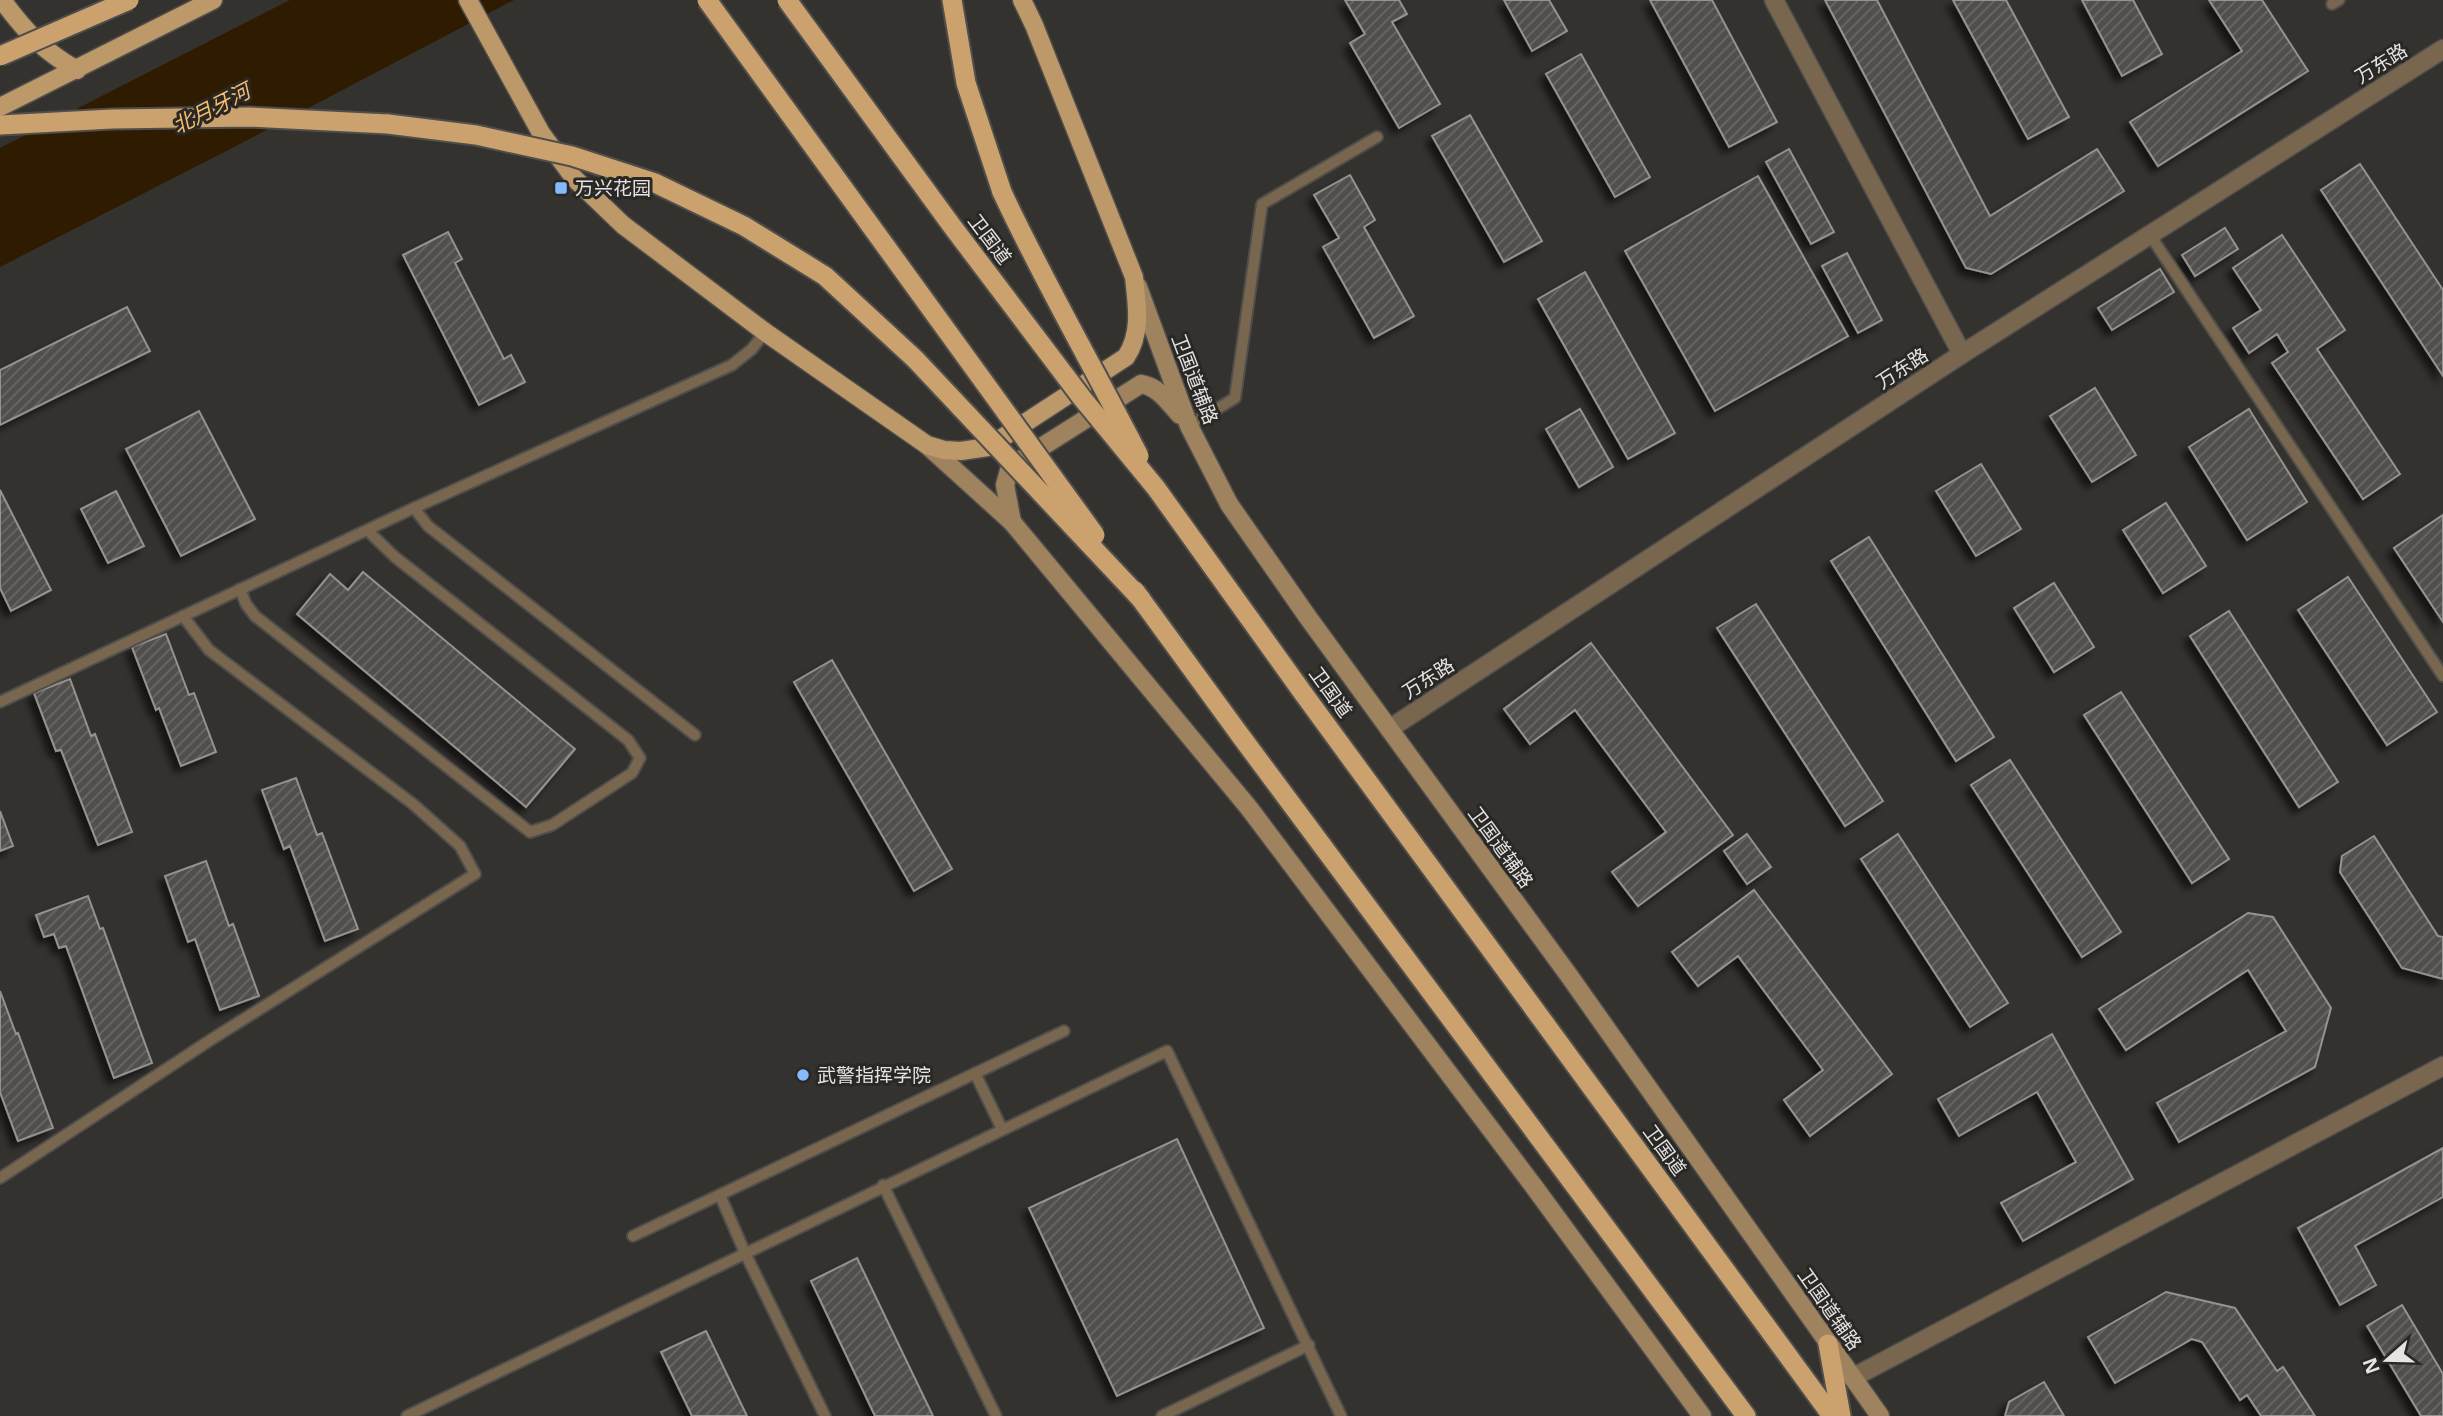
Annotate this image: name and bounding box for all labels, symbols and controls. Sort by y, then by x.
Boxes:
street label: 万东路 [2350,37,2412,89]
water label: 北月牙河 [167,75,258,140]
place label: 万兴花园 [575,175,651,201]
marker: 万兴花园 [553,180,569,196]
street label: 卫国道 [962,208,1018,270]
street label: 卫国道辅路 [1166,330,1224,428]
street label: 万东路 [1871,342,1933,394]
street label: 万东路 [1397,652,1459,704]
street label: 卫国道 [1304,661,1358,723]
street label: 卫国道辅路 [1463,801,1539,893]
place label: 武警指挥学院 [817,1062,931,1088]
marker: 武警指挥学院 [795,1067,811,1083]
street label: 卫国道 [1638,1119,1692,1181]
street label: 卫国道辅路 [1792,1263,1868,1355]
north arrow [2352,1325,2422,1395]
text: N [2356,1354,2386,1378]

